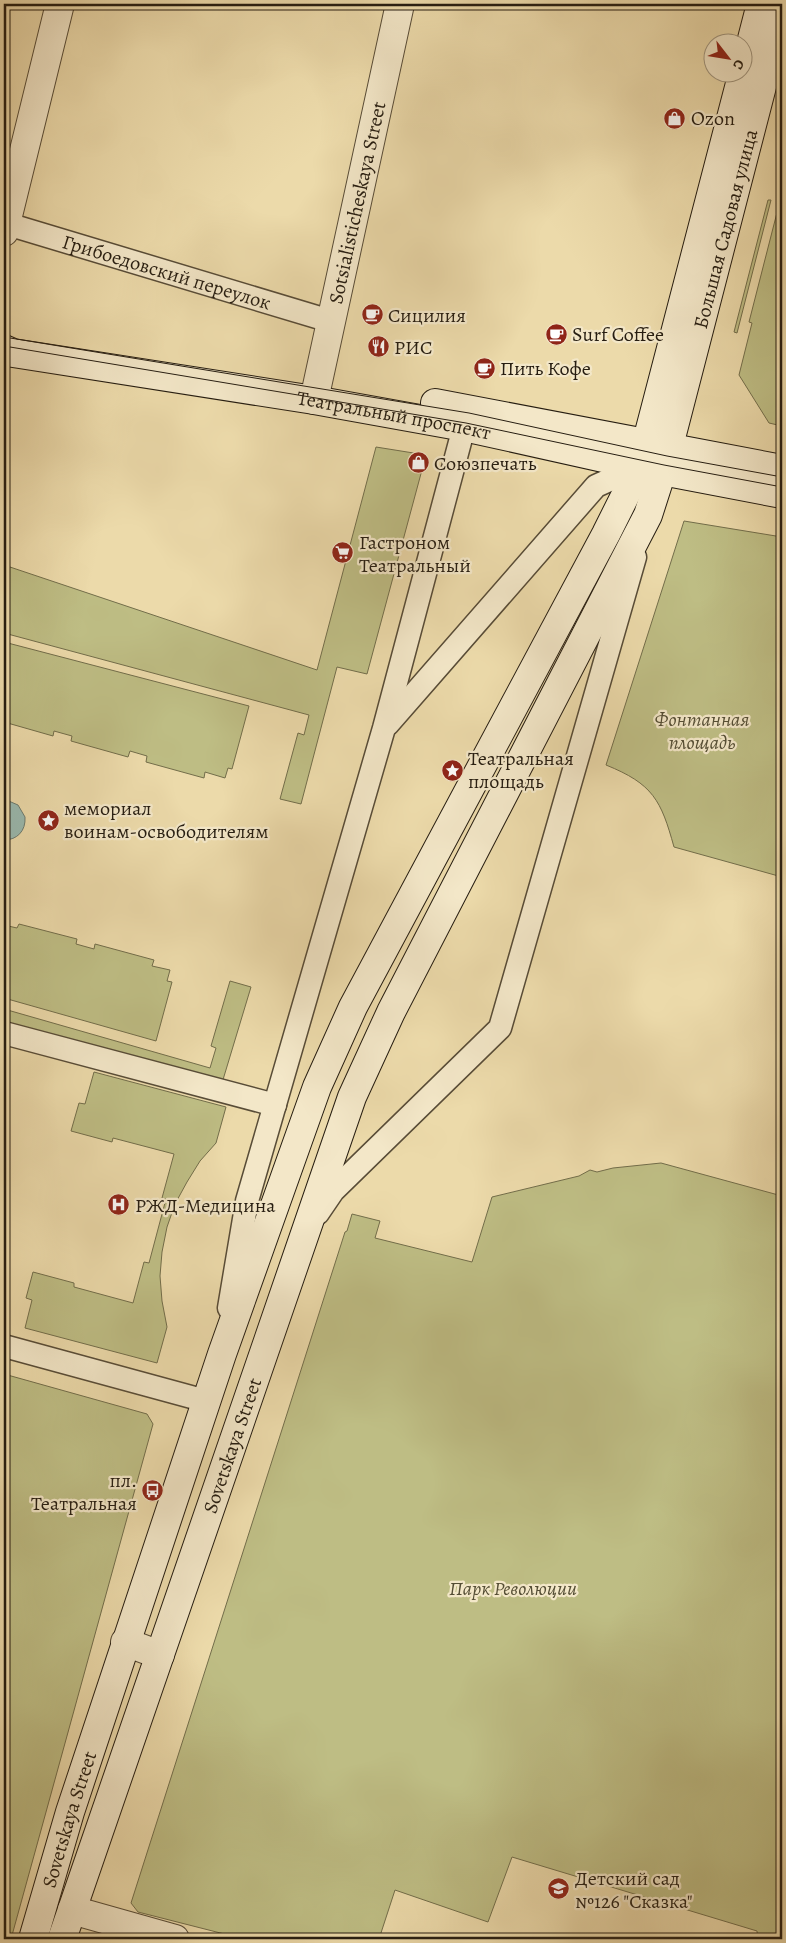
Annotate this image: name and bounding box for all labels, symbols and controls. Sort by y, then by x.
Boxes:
north arrow [704,32,754,82]
text: С [728,56,749,73]
street label: Sotsialisticheskaya Street [322,99,393,306]
place label: Ozon [691,105,735,132]
shop icon: Ozon [663,106,687,130]
street label: Большая Садовая улица [687,126,765,332]
street label: Грибоедовский переулок [59,228,274,317]
place label: Сицилия [388,302,466,329]
cafe icon: Сицилия [360,303,384,327]
place label: Surf Coffee [572,321,664,348]
cafe icon: Surf Coffee [544,322,568,346]
place label: РИС [394,334,433,361]
restaurant icon: РИС [366,335,390,359]
place label: Пить Кофе [500,355,591,382]
cafe icon: Пить Кофе [472,356,496,380]
street label: Театральный проспект [295,385,494,447]
place label: Союзпечать [434,450,537,477]
shop icon: Союзпечать [406,451,430,475]
place label: Гастроном Театральный [359,529,471,579]
supermarket icon: Гастроном Театральный [331,541,355,565]
park label: Фонтанная площадь [655,706,749,756]
place label: Театральная площадь [468,745,574,795]
place icon: Театральная площадь [440,758,464,782]
place label: мемориал воинам-освободителям [64,795,269,845]
place icon: мемориал воинам-освободителям [36,808,60,832]
place label: РЖД-Медицина [135,1192,276,1219]
hospital icon: РЖД-Медицина [107,1193,131,1217]
street label: Sovetskaya Street [197,1374,268,1517]
place label: пл. Театральная [31,1467,137,1517]
bus stop icon: пл. Театральная [141,1479,165,1503]
park label: Парк Революции [449,1575,577,1602]
street label: Sovetskaya Street [36,1747,103,1891]
place label: Детский сад №126 "Сказка" [575,1865,693,1915]
school or university icon: Детский сад №126 "Сказка" [547,1877,571,1901]

